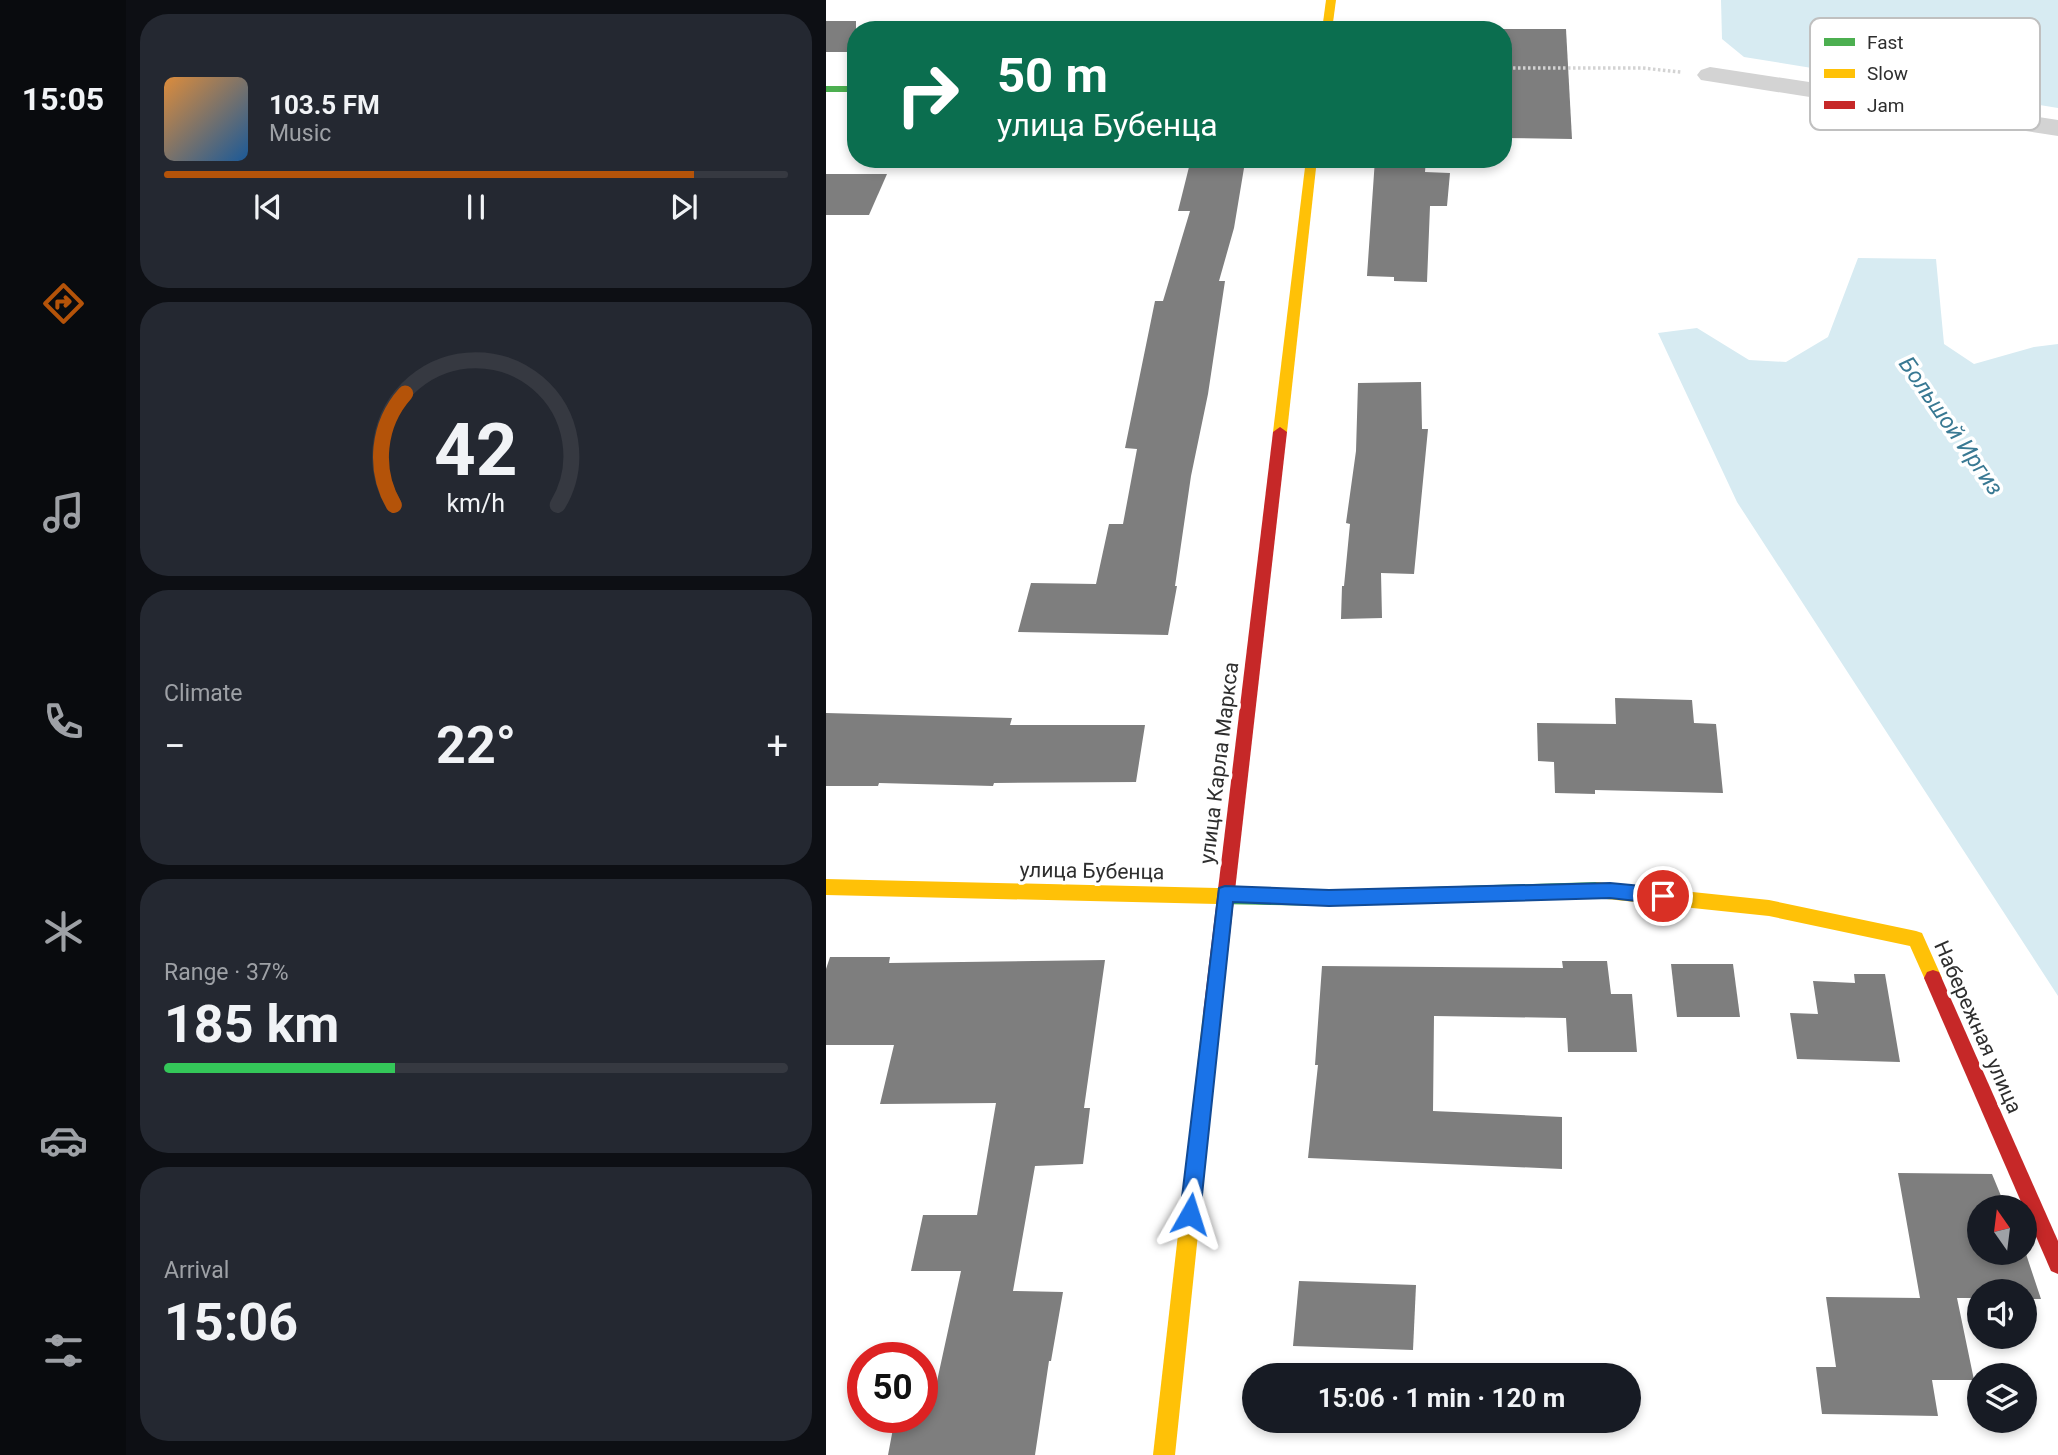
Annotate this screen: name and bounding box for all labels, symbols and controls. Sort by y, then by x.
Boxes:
legend [1810,18,2040,130]
text: Fast [1867,31,1904,54]
text: 50 m [997,47,1108,104]
icon: right [882,49,973,140]
text: Slow [1867,62,1908,85]
text: 15:05 [22,80,104,118]
text: 103.5 FM [269,90,380,120]
text: Jam [1867,94,1904,117]
text: улица Бубенца [997,106,1218,144]
text: Music [269,120,331,147]
icon: previous [249,188,287,226]
icon: pause [457,188,495,226]
icon: next [665,188,703,226]
icon: directions [39,279,88,328]
water label: Большой Иргиз [1893,351,2009,501]
text: 42 [434,408,518,494]
icon: music [39,488,88,537]
text: km/h [447,489,505,518]
street label: улица Карла Маркса [1195,661,1243,865]
text: Climate [164,680,243,707]
icon: phone [39,697,88,746]
text: 22° [436,715,516,776]
text: − [164,724,186,768]
text: + [766,724,788,768]
street label: улица Бубенца [1019,858,1165,884]
pin [1633,866,1693,926]
icon: arrive [1644,877,1682,915]
icon: climate [39,907,88,956]
street label: Набережная улица [1929,937,2027,1117]
text: Range · 37% [164,959,289,986]
text: 185 km [164,994,339,1055]
icon: car [39,1116,88,1165]
position arrow [1153,1177,1227,1251]
north arrow [1967,1195,2037,1265]
map controls [1967,1195,2037,1433]
text: Arrival [164,1257,229,1284]
button: sound [1967,1279,2037,1349]
text: 15:06 [164,1292,298,1353]
icon: filters [39,1326,88,1375]
speed limit sign: 50 [847,1342,938,1433]
button: layers [1967,1363,2037,1433]
text: 15:06 · 1 min · 120 m [1318,1383,1565,1413]

